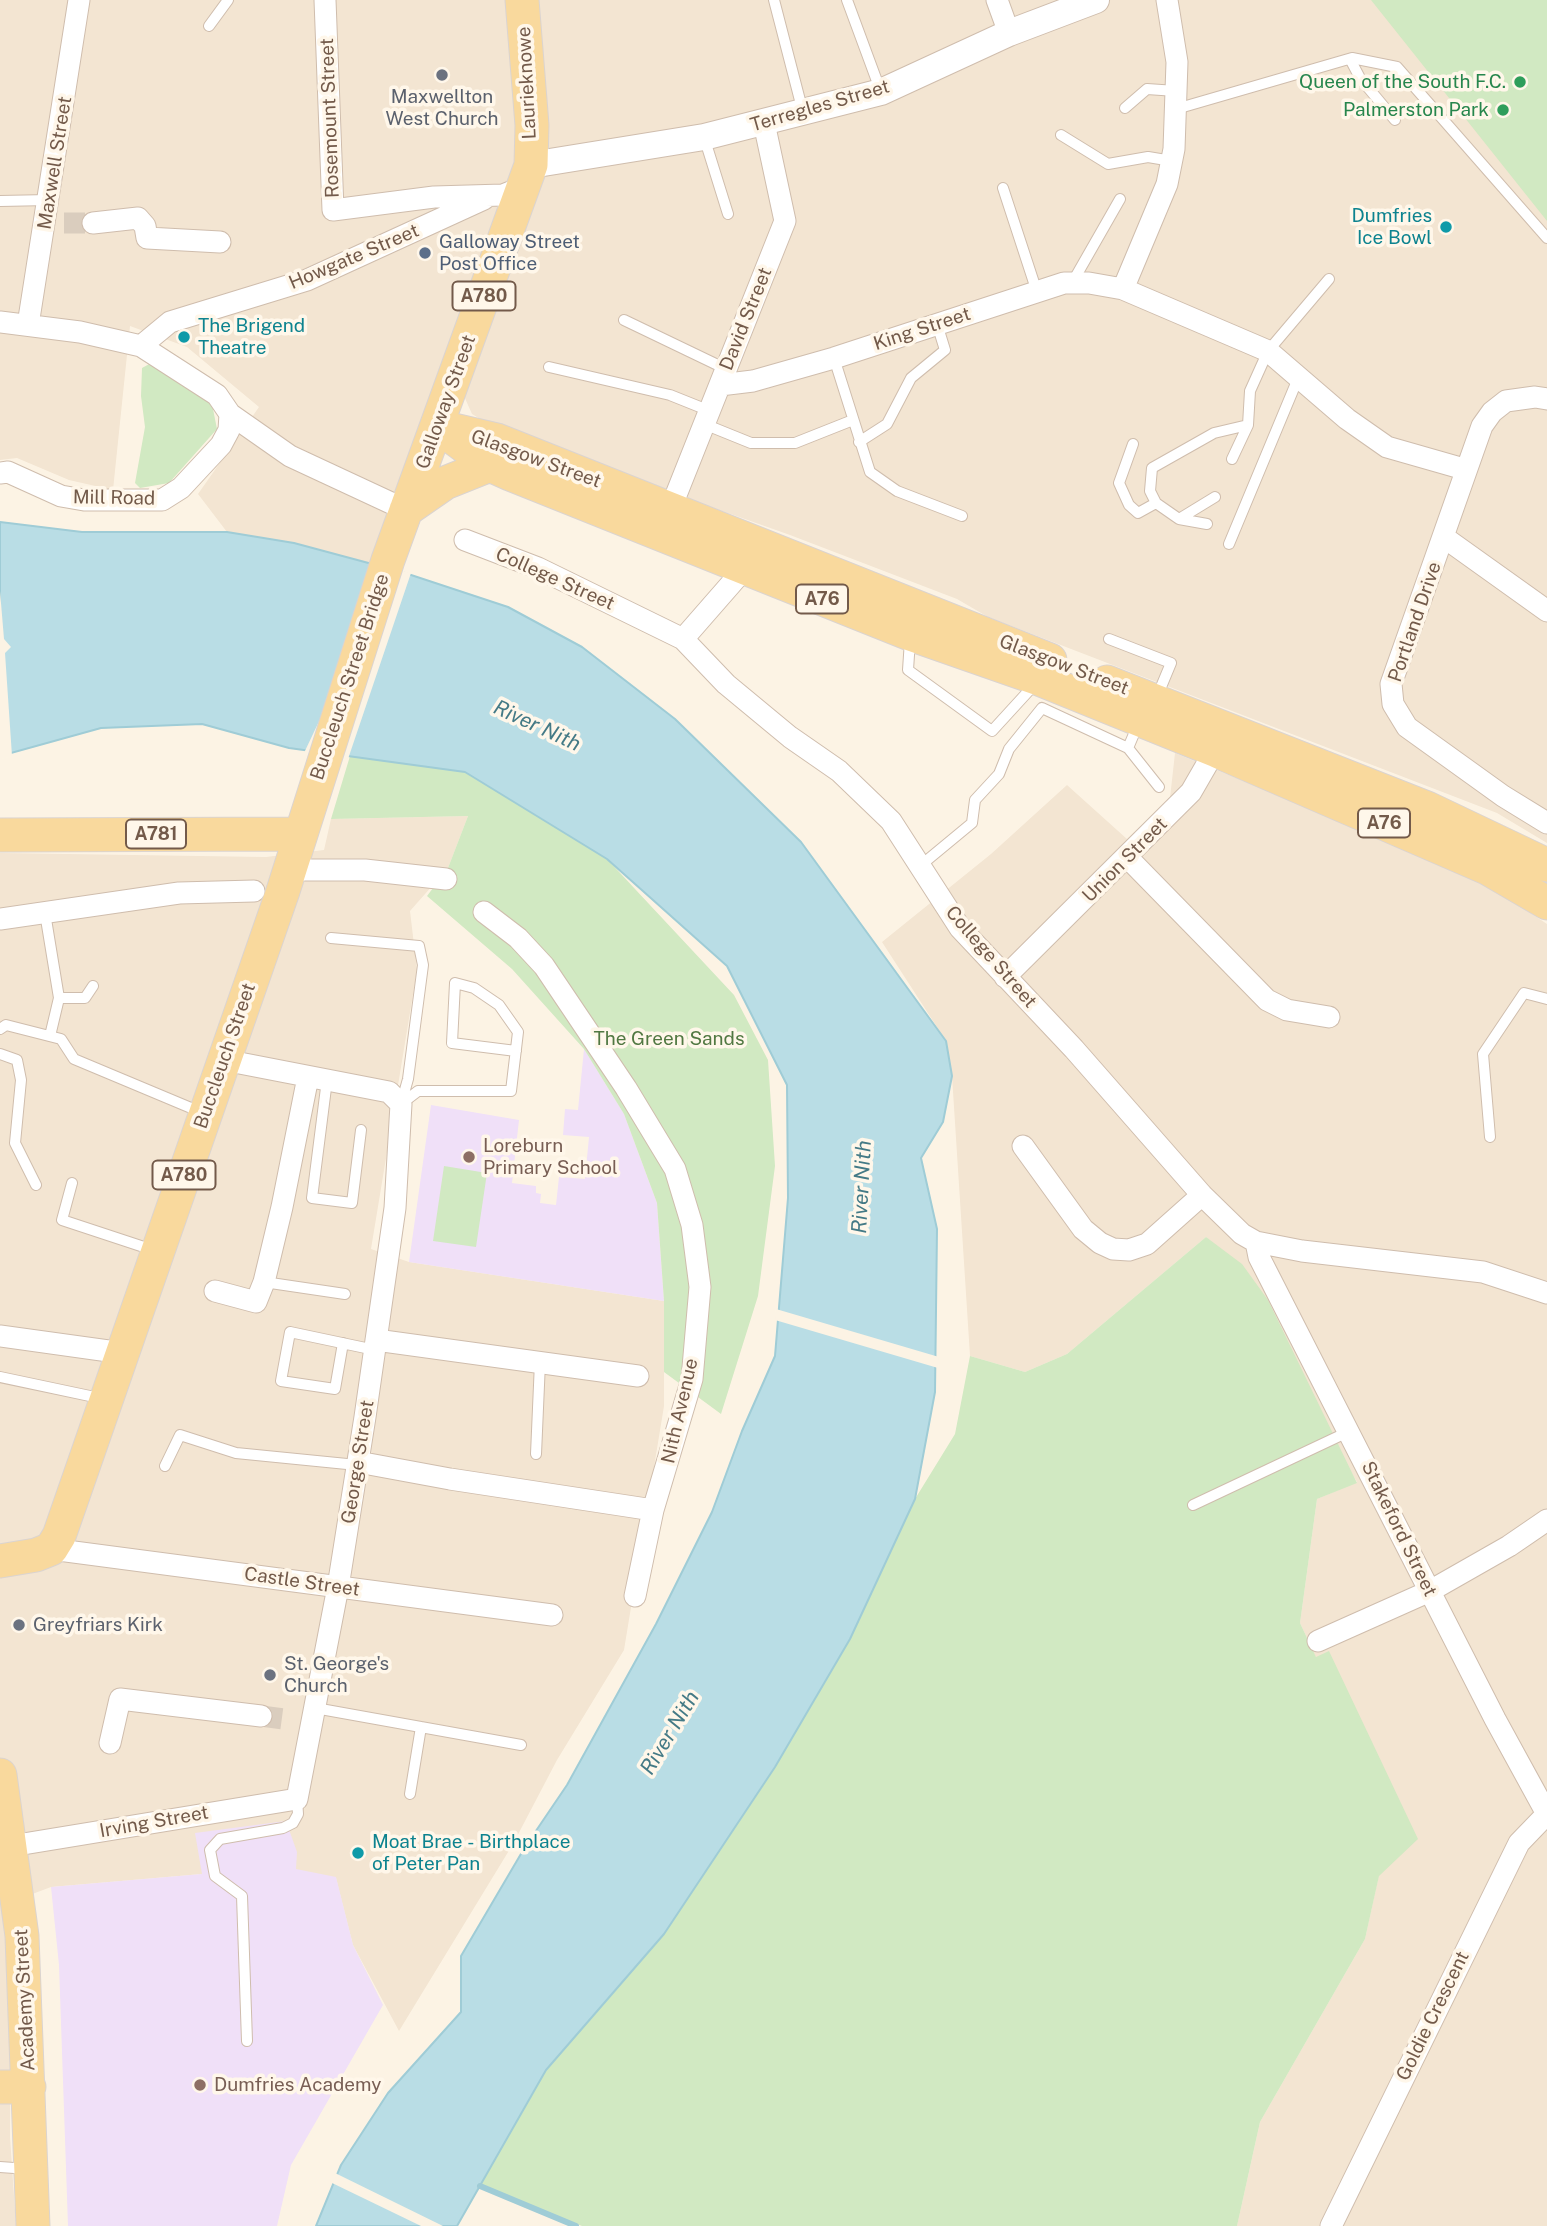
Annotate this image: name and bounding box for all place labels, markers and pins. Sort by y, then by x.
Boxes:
marker: Maxwellton West Church [434,67,450,83]
place label: Queen of the South F.C. [1299,71,1506,93]
marker: Queen of the South F.C. [1512,74,1528,90]
place label: Maxwellton West Church [386,86,498,130]
place label: Palmerston Park [1343,99,1489,121]
marker: Palmerston Park [1495,102,1511,118]
place label: Dumfries Ice Bowl [1352,205,1432,249]
marker: Dumfries Ice Bowl [1438,219,1454,235]
place label: Galloway Street Post Office [439,231,580,275]
marker: Galloway Street Post Office [417,245,433,261]
place label: The Brigend Theatre [198,315,305,359]
marker: The Brigend Theatre [176,329,192,345]
place label: Loreburn Primary School [483,1135,618,1179]
marker: Loreburn Primary School [461,1149,477,1165]
place label: Greyfriars Kirk [33,1614,163,1636]
marker: Greyfriars Kirk [11,1617,27,1633]
place label: St. George's Church [284,1653,389,1697]
marker: St. George's Church [262,1667,278,1683]
place label: Moat Brae - Birthplace of Peter Pan [372,1831,570,1875]
marker: Moat Brae - Birthplace of Peter Pan [350,1845,366,1861]
place label: Dumfries Academy [214,2074,381,2096]
marker: Dumfries Academy [192,2077,208,2093]

